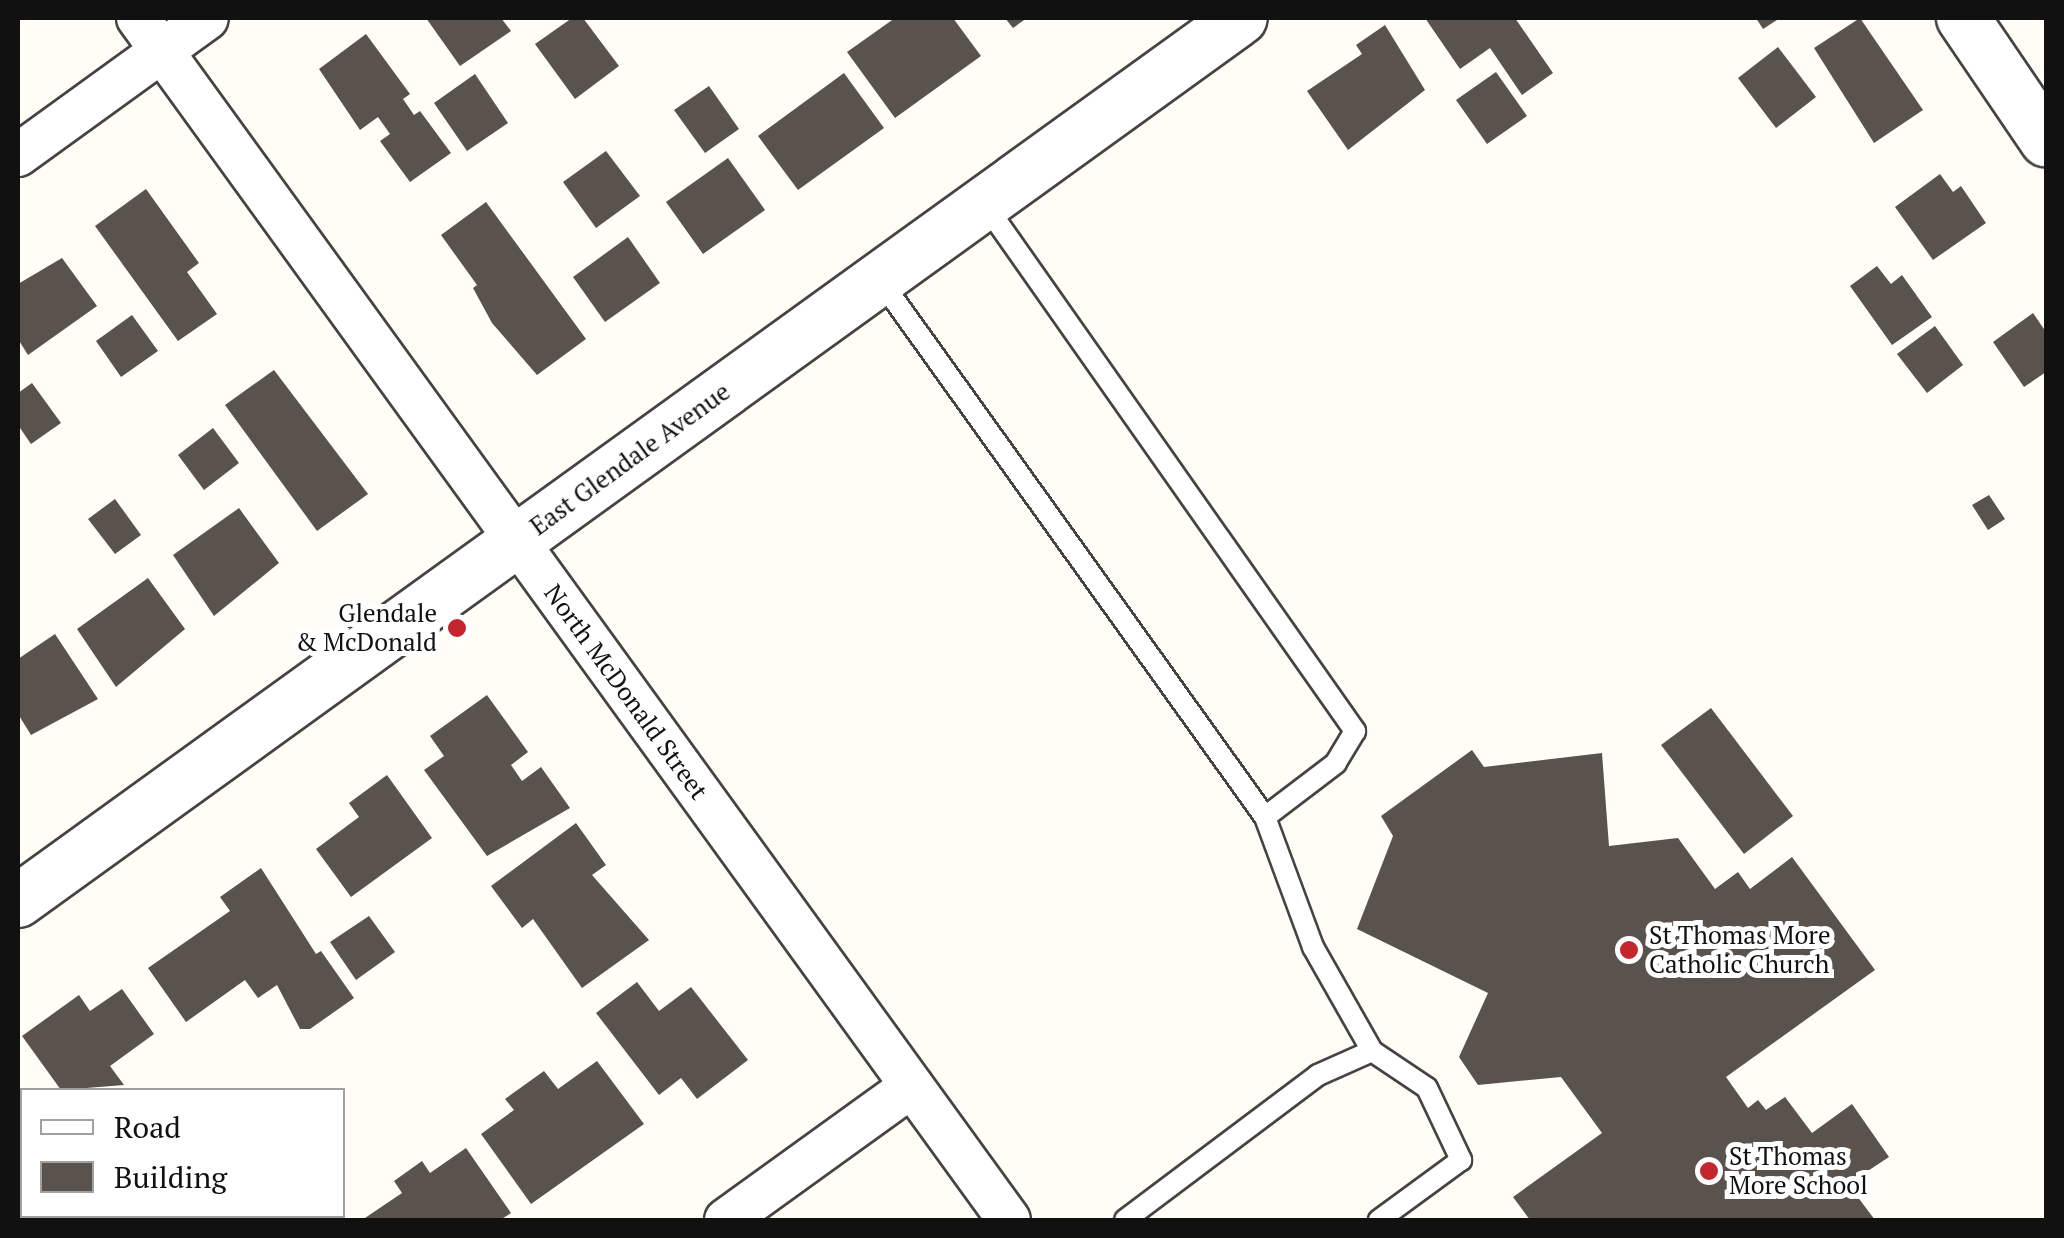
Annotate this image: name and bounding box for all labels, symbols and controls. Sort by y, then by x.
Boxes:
street label: East Glendale Avenue [524,376,736,542]
street label: North McDonald Street [538,579,714,805]
place label: Glendale & McDonald [295,599,437,658]
marker: Glendale & McDonald [446,617,468,639]
place label: St Thomas More Catholic Church [1649,921,1830,980]
marker: St Thomas More Catholic Church [1618,939,1640,961]
legend [20,1088,345,1218]
text: Road [114,1107,181,1147]
place label: St Thomas More School [1729,1142,1868,1201]
text: Building [114,1157,227,1197]
marker: St Thomas More School [1698,1160,1720,1182]

